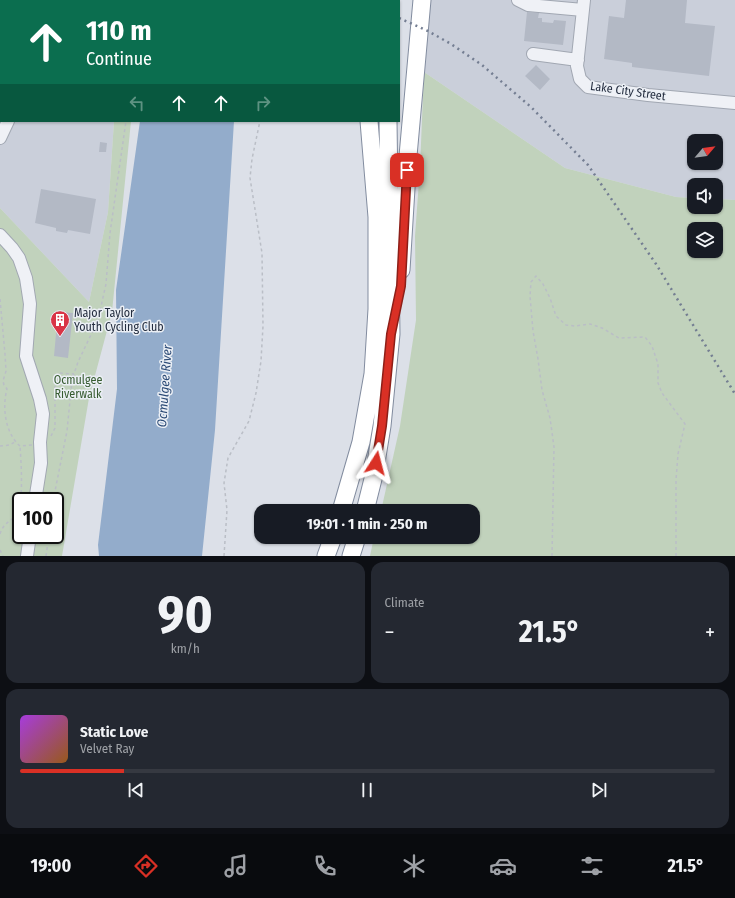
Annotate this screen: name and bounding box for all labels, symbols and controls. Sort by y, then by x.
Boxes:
text: 110 m [86,14,152,47]
icon: ahead [20,16,72,68]
text: Continue [86,48,152,70]
street label: Lake City Street [589,79,667,103]
icon: left [126,92,148,114]
icon: ahead [168,92,190,114]
icon: ahead [210,92,232,114]
icon: right [252,92,274,114]
north arrow [687,134,723,170]
map controls [687,134,723,258]
pin [390,153,424,187]
icon: arrive [396,159,418,181]
button: sound [687,178,723,214]
button: layers [687,222,723,258]
place label: Major Taylor Youth Cycling Club [74,306,164,334]
building icon: Major Taylor Youth Cycling Club [49,309,71,337]
water label: Ocmulgee River [154,344,175,428]
park label: Ocmulgee Riverwalk [54,373,102,401]
position arrow [355,442,397,484]
speed limit sign: 100 [12,492,64,544]
text: 19:01 · 1 min · 250 m [307,515,427,533]
text: 90 [158,583,213,646]
text: Climate [385,595,425,610]
text: 21.5° [519,614,581,650]
text: − [385,619,394,646]
text: + [705,619,715,646]
text: km/h [171,641,200,656]
text: Static Love [80,723,148,741]
text: Velvet Ray [80,741,134,756]
icon: previous [125,779,147,801]
icon: pause [356,779,378,801]
icon: next [588,779,610,801]
icon: directions [132,852,160,880]
icon: music [222,852,250,880]
icon: phone [311,852,339,880]
icon: climate [400,852,428,880]
icon: car [489,852,517,880]
icon: filters [578,852,606,880]
text: 19:00 [31,855,71,877]
text: 21.5° [667,855,704,877]

